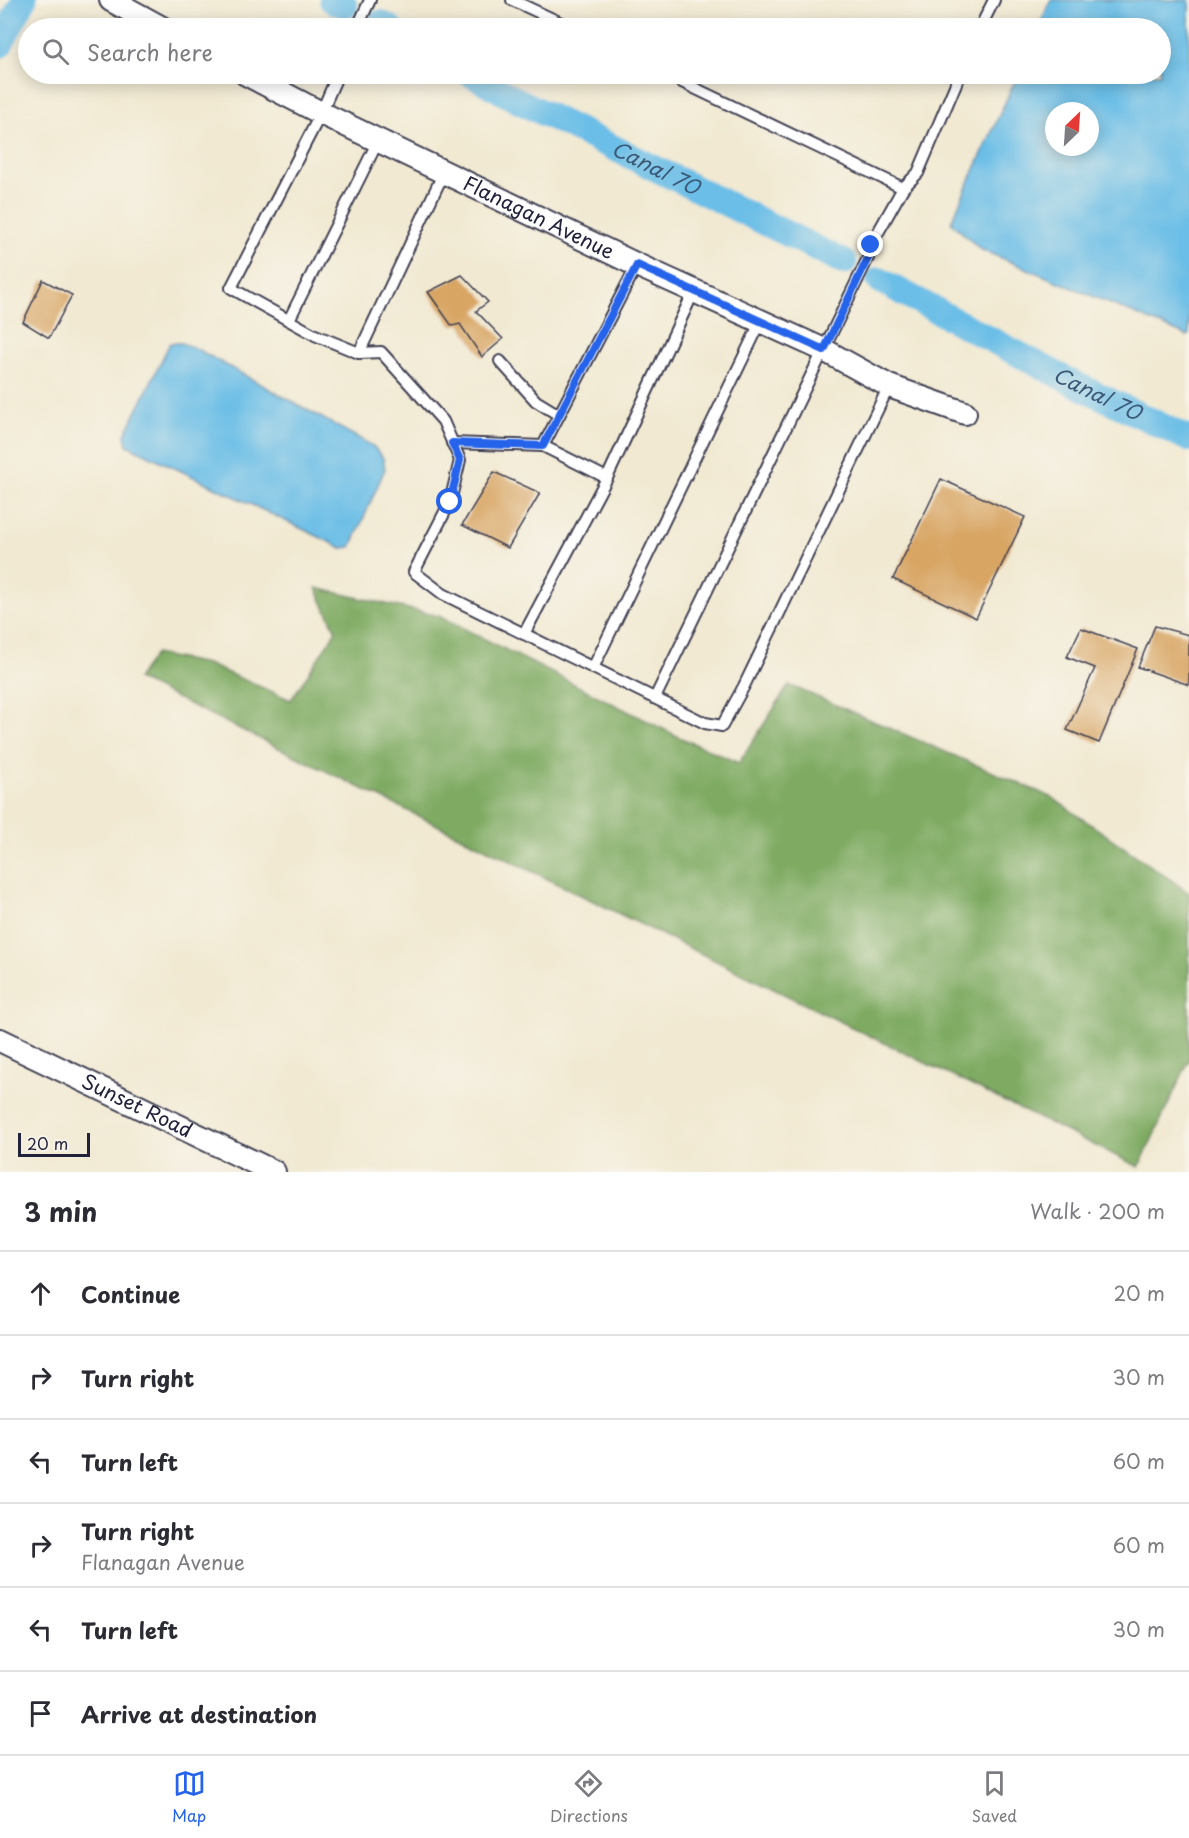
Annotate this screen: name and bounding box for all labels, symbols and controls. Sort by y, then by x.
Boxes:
search box [18,18,1171,84]
icon: search [39,35,72,68]
text: Search here [87,35,213,68]
north arrow [1045,102,1099,156]
water label: Canal 70 [607,131,707,203]
street label: Flanagan Avenue [459,168,620,266]
route end [857,231,883,257]
water label: Canal 70 [1048,357,1149,428]
route start [436,488,462,514]
street label: Sunset Road [77,1066,198,1145]
scale bar [18,1130,90,1158]
text: 20 m [27,1131,68,1155]
text: 3 min [24,1192,97,1231]
text: Walk · 200 m [1030,1196,1165,1226]
icon: ahead [24,1277,57,1310]
text: Continue [81,1277,180,1310]
text: 20 m [1113,1278,1165,1308]
icon: right [24,1361,57,1394]
text: Turn right [81,1361,194,1394]
text: 30 m [1112,1362,1165,1392]
icon: left [24,1445,57,1478]
text: Turn left [81,1445,178,1478]
text: 60 m [1113,1446,1165,1476]
text: Turn right [81,1514,194,1547]
icon: right [24,1529,57,1562]
text: 60 m [1113,1530,1165,1560]
text: Flanagan Avenue [81,1547,245,1577]
icon: left [24,1613,57,1646]
text: Turn left [81,1613,178,1646]
text: 30 m [1112,1614,1165,1644]
icon: arrive [24,1697,57,1730]
text: Arrive at destination [81,1697,317,1730]
tab: Map [172,1767,206,1827]
tab: Directions [550,1767,628,1827]
tab: Saved [972,1767,1017,1827]

